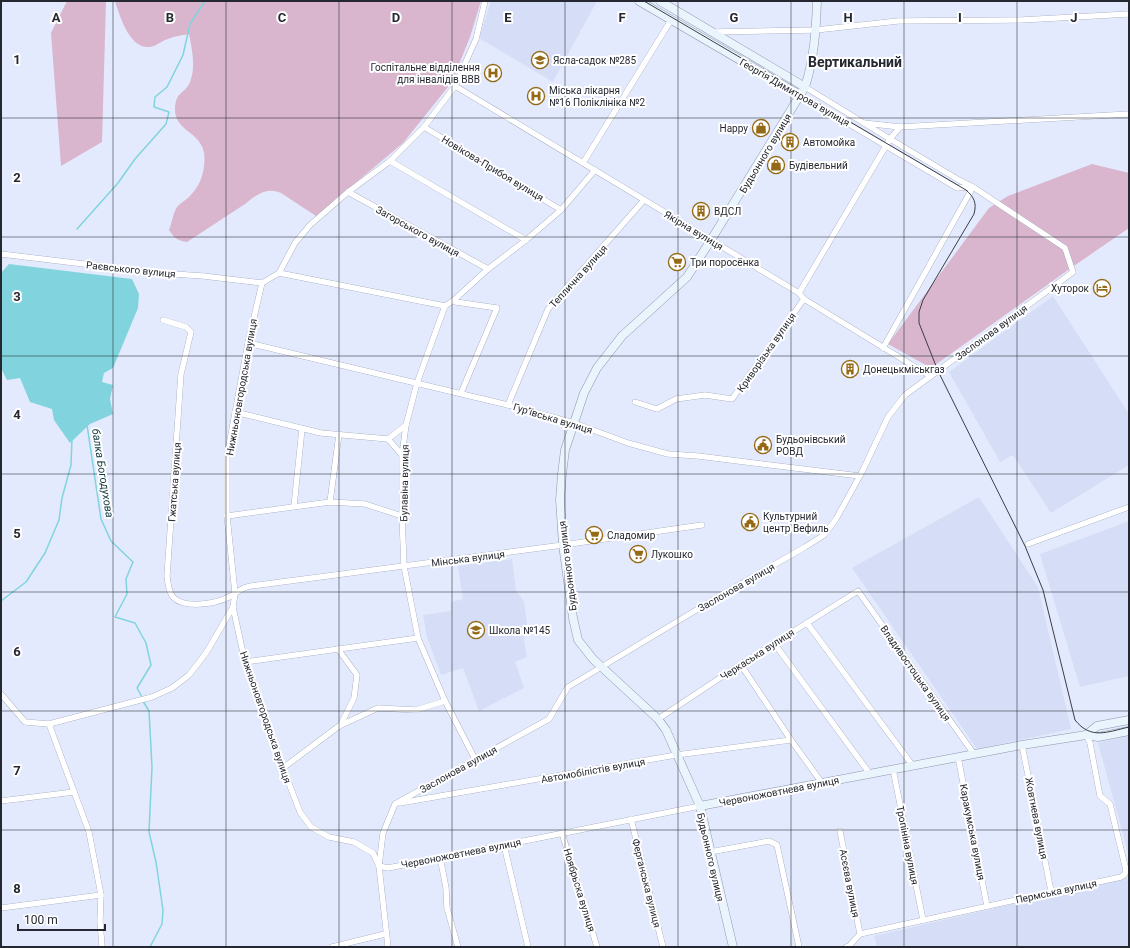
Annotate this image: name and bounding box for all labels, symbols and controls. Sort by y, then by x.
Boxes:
text: A [52,10,61,25]
text: B [166,10,174,25]
text: C [278,10,287,25]
text: D [392,10,400,25]
text: E [504,10,512,25]
text: F [618,10,626,25]
text: G [730,10,739,25]
text: H [843,10,853,25]
text: I [958,10,962,25]
text: J [1070,10,1078,25]
school or university icon: Ясла-садок №285 [530,50,550,70]
text: 1 [13,52,21,67]
district label: Вертикальний [808,54,902,70]
place label: Ясла-садок №285 [553,55,636,66]
street label: Георгія Димитрова вулиця [738,56,852,129]
place label: Госпітальне відділення для інвалідів ВВВ [370,62,480,85]
hospital icon: Госпітальне відділення для інвалідів ВВВ [483,63,503,83]
place label: Міська лікарня №16 Поліклініка №2 [549,85,645,108]
hospital icon: Міська лікарня №16 Поліклініка №2 [526,86,546,106]
street label: Будьонного вулиця [737,112,793,195]
shop icon: Happy [751,118,771,138]
place label: Happy [720,123,748,134]
building icon: Автомойка [780,132,800,152]
street label: Новікова-Прибоя вулиця [440,134,546,203]
place label: Автомойка [803,137,855,148]
shop icon: Будівельний [766,155,786,175]
place label: Будівельний [789,160,848,171]
text: 2 [13,170,21,185]
building icon: ВДСЛ [691,201,711,221]
street label: Загорського вулиця [374,204,462,259]
place label: ВДСЛ [714,206,741,217]
street label: Якірна вулиця [662,209,725,252]
street label: Теплична вулиця [547,243,609,310]
supermarket icon: Три поросёнка [667,252,687,272]
place label: Три поросёнка [690,257,759,268]
street label: Раєвського вулиця [86,259,176,280]
hotel icon: Хуторок [1092,278,1112,298]
place label: Хуторок [1051,283,1090,294]
text: 3 [13,289,21,304]
street label: Заслонова вулиця [953,303,1029,362]
street label: Криворізька вулиця [735,311,798,394]
street label: Нижньоновгородська вулиця [224,318,259,456]
building icon: Донецькміськгаз [840,359,860,379]
place label: Донецькміськгаз [863,364,945,375]
street label: Гур’ївська вулиця [512,401,594,436]
text: 4 [13,407,21,422]
water label: балка Богодухова [89,428,116,519]
place label: Будьонівський РОВД [776,434,846,457]
public building icon: Будьонівський РОВД [753,435,773,455]
street label: Гжатська вулиця [166,442,183,522]
street label: Булавіна вулиця [398,444,411,522]
place label: Культурний центр Вефиль [763,511,829,534]
public building icon: Культурний центр Вефиль [740,512,760,532]
street label: Будьонного вулиця [557,520,578,612]
supermarket icon: Сладомир [584,525,604,545]
text: 5 [13,526,21,541]
place label: Сладомир [607,530,656,541]
supermarket icon: Лукошко [628,544,648,564]
street label: Мінська вулиця [431,549,506,568]
place label: Лукошко [651,549,693,560]
street label: Заслонова вулиця [696,561,776,614]
school or university icon: Школа №145 [466,620,486,640]
street label: Владивостоцька вулиця [878,623,953,723]
place label: Школа №145 [489,625,551,636]
street label: Черкаська вулиця [718,626,796,682]
text: 6 [13,644,21,659]
street label: Нижньоновгородська вулиця [238,650,293,785]
street label: Заслонова вулиця [418,744,499,795]
street label: Автомобілістів вулиця [540,756,646,785]
text: 7 [13,763,21,778]
street label: Червоножовтнева вулиця [718,774,840,809]
street label: Жовтнева вулиця [1023,776,1050,860]
street label: Каракумська вулиця [958,783,987,881]
street label: Тропініна вулиця [894,805,921,885]
street label: Будьонного вулиця [695,812,726,903]
street label: Червоножовтнева вулиця [400,836,522,871]
street label: Ферганська вулиця [630,837,664,929]
street label: Ноябрьска вулиця [562,847,597,933]
street label: Асєєва вулиця [837,848,862,918]
street label: Пермська вулиця [1015,878,1098,905]
text: 8 [13,881,21,896]
scale bar [18,906,105,932]
text: 100 m [24,913,58,927]

